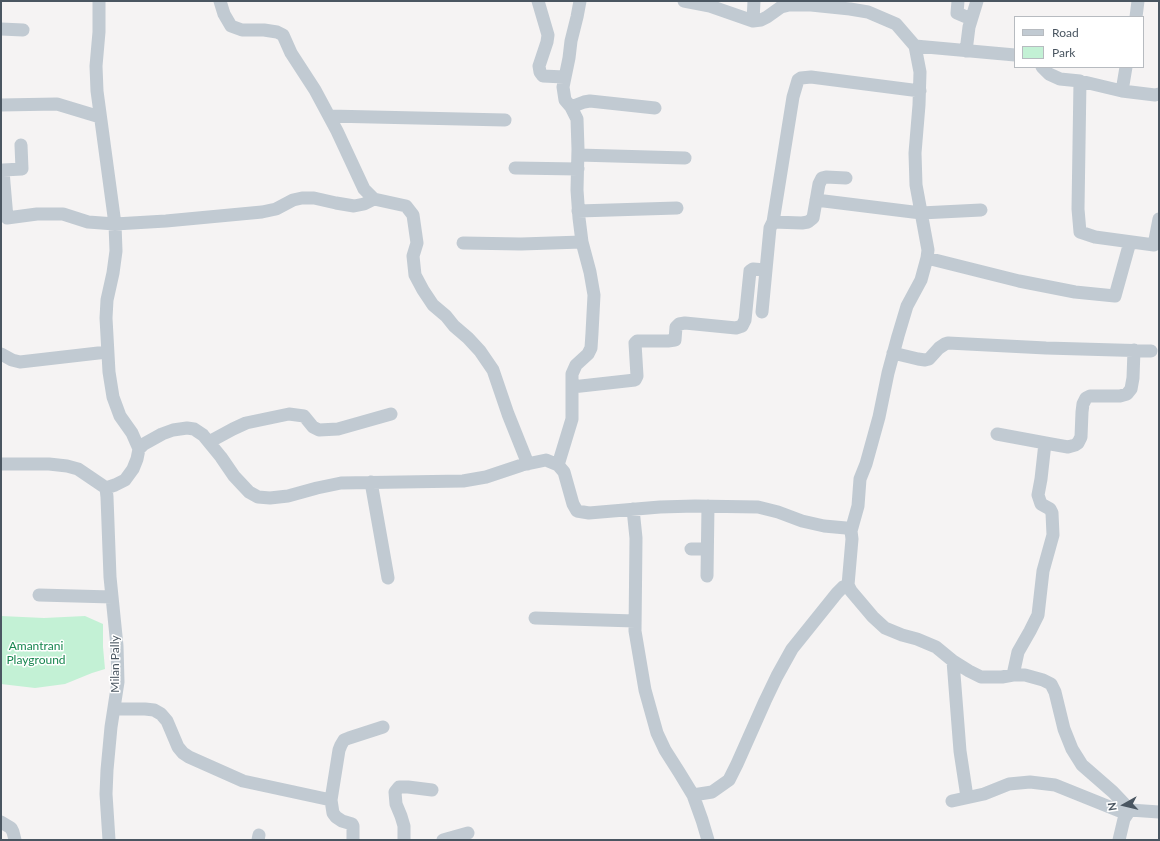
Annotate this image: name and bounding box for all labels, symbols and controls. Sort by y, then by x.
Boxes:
legend [1014,16,1144,68]
text: Road [1052,25,1079,40]
text: Park [1052,45,1075,60]
street label: Milan Pally [108,635,122,693]
park label: Amantrani Playground [6,639,66,667]
north arrow [1104,785,1144,825]
text: N [1105,802,1119,812]

